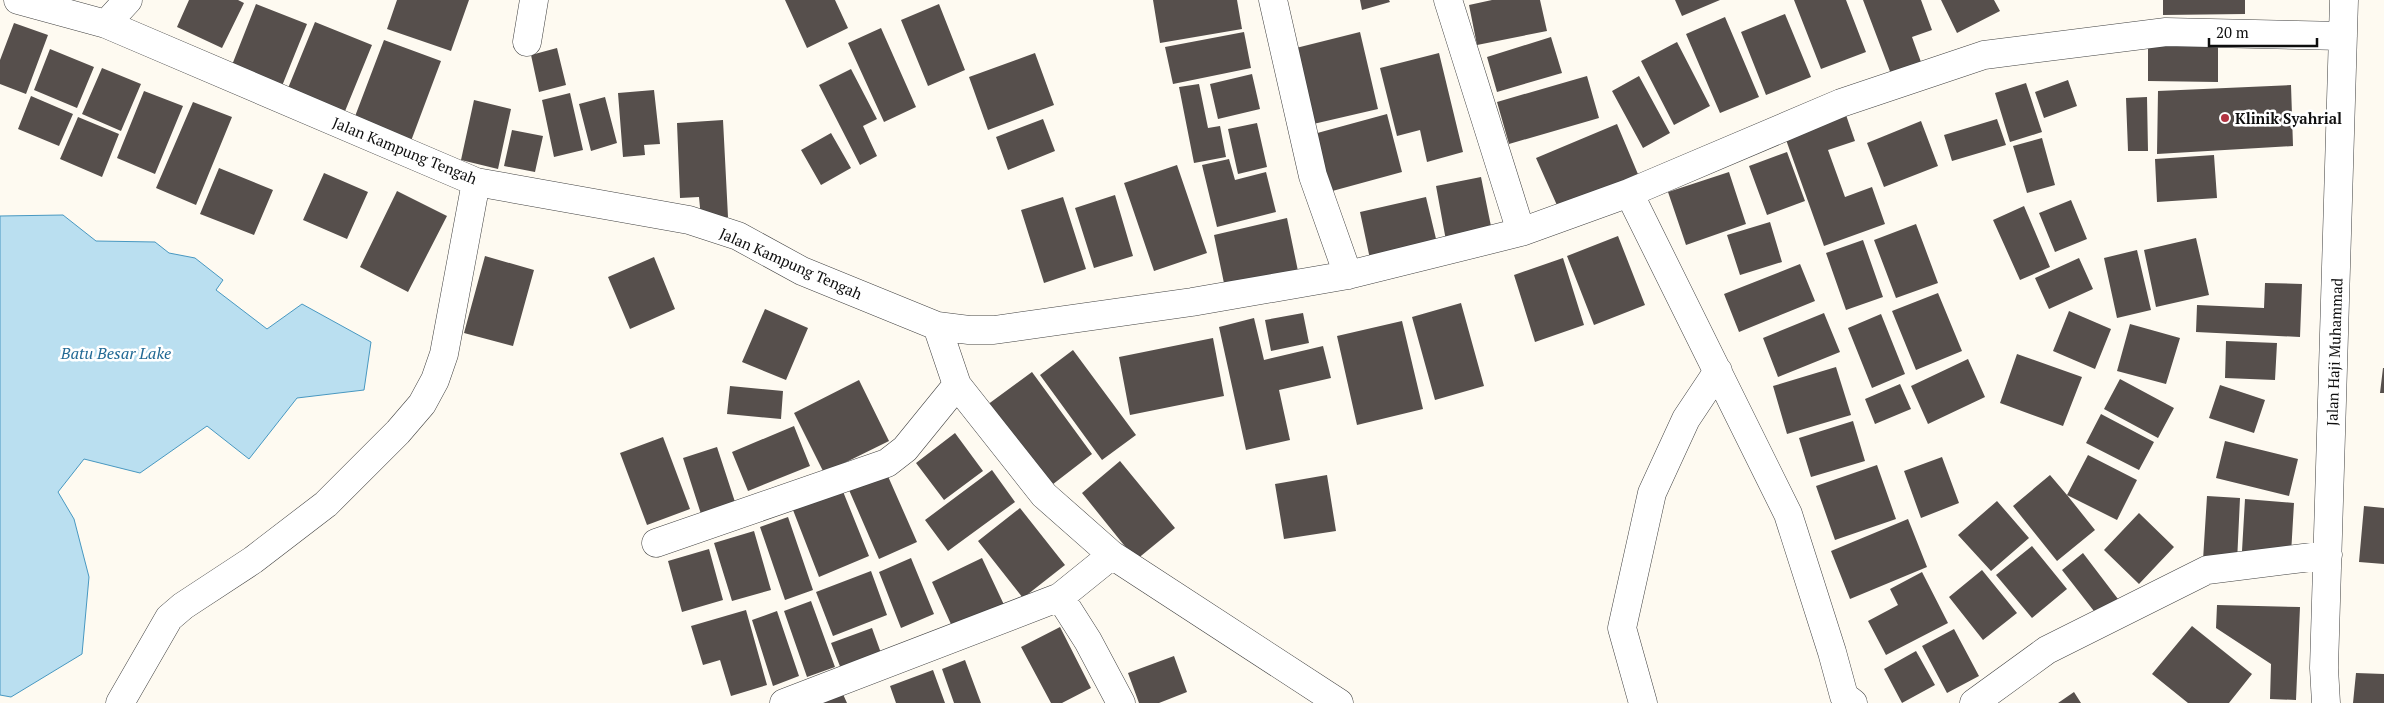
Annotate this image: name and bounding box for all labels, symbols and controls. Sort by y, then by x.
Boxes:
scale bar [2209,15,2316,47]
text: 20 m [2216,22,2249,42]
place label: Klinik Syahrial [2235,108,2342,128]
street label: Jalan Kampung Tengah [330,112,480,188]
marker: Klinik Syahrial [2219,112,2231,124]
street label: Jalan Kampung Tengah [717,223,866,304]
street label: Jalan Haji Muhammad [2321,278,2347,426]
water label: Batu Besar Lake [60,342,171,364]

